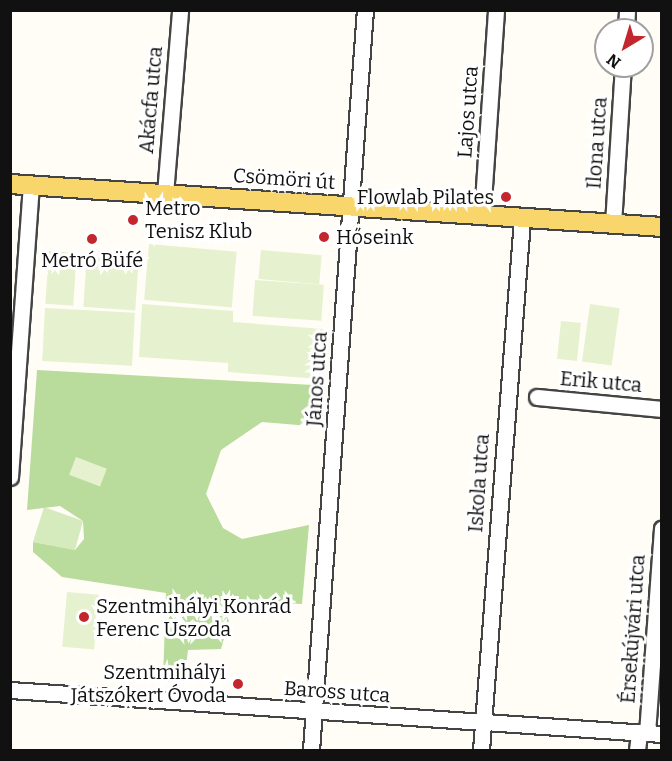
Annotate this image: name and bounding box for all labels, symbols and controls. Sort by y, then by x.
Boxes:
north arrow [594,18,654,78]
street label: Akácfa utca [134,45,168,155]
text: N [603,50,625,72]
street label: Lajos utca [453,65,483,159]
street label: Ilona utca [582,96,612,190]
street label: Csömöri út [232,163,336,195]
place label: Flowlab Pilates [357,185,494,209]
marker: Flowlab Pilates [499,190,513,204]
place label: Metro Tenisz Klub [145,196,252,243]
marker: Metro Tenisz Klub [126,213,140,227]
place label: Hőseink [336,225,414,249]
marker: Hőseink [317,230,331,244]
marker: Metró Büfé [85,232,99,246]
place label: Metró Büfé [41,248,143,272]
street label: János utca [302,331,332,427]
street label: Erik utca [559,366,643,398]
street label: Iskola utca [464,433,494,533]
street label: Érsekújvári utca [616,554,650,704]
place label: Szentmihályi Konrád Ferenc Uszoda [96,594,291,641]
marker: Szentmihályi Konrád Ferenc Uszoda [77,610,91,624]
place label: Szentmihályi Játszókert Óvoda [71,660,226,707]
street label: Baross utca [283,676,391,708]
marker: Szentmihályi Játszókert Óvoda [231,677,245,691]

